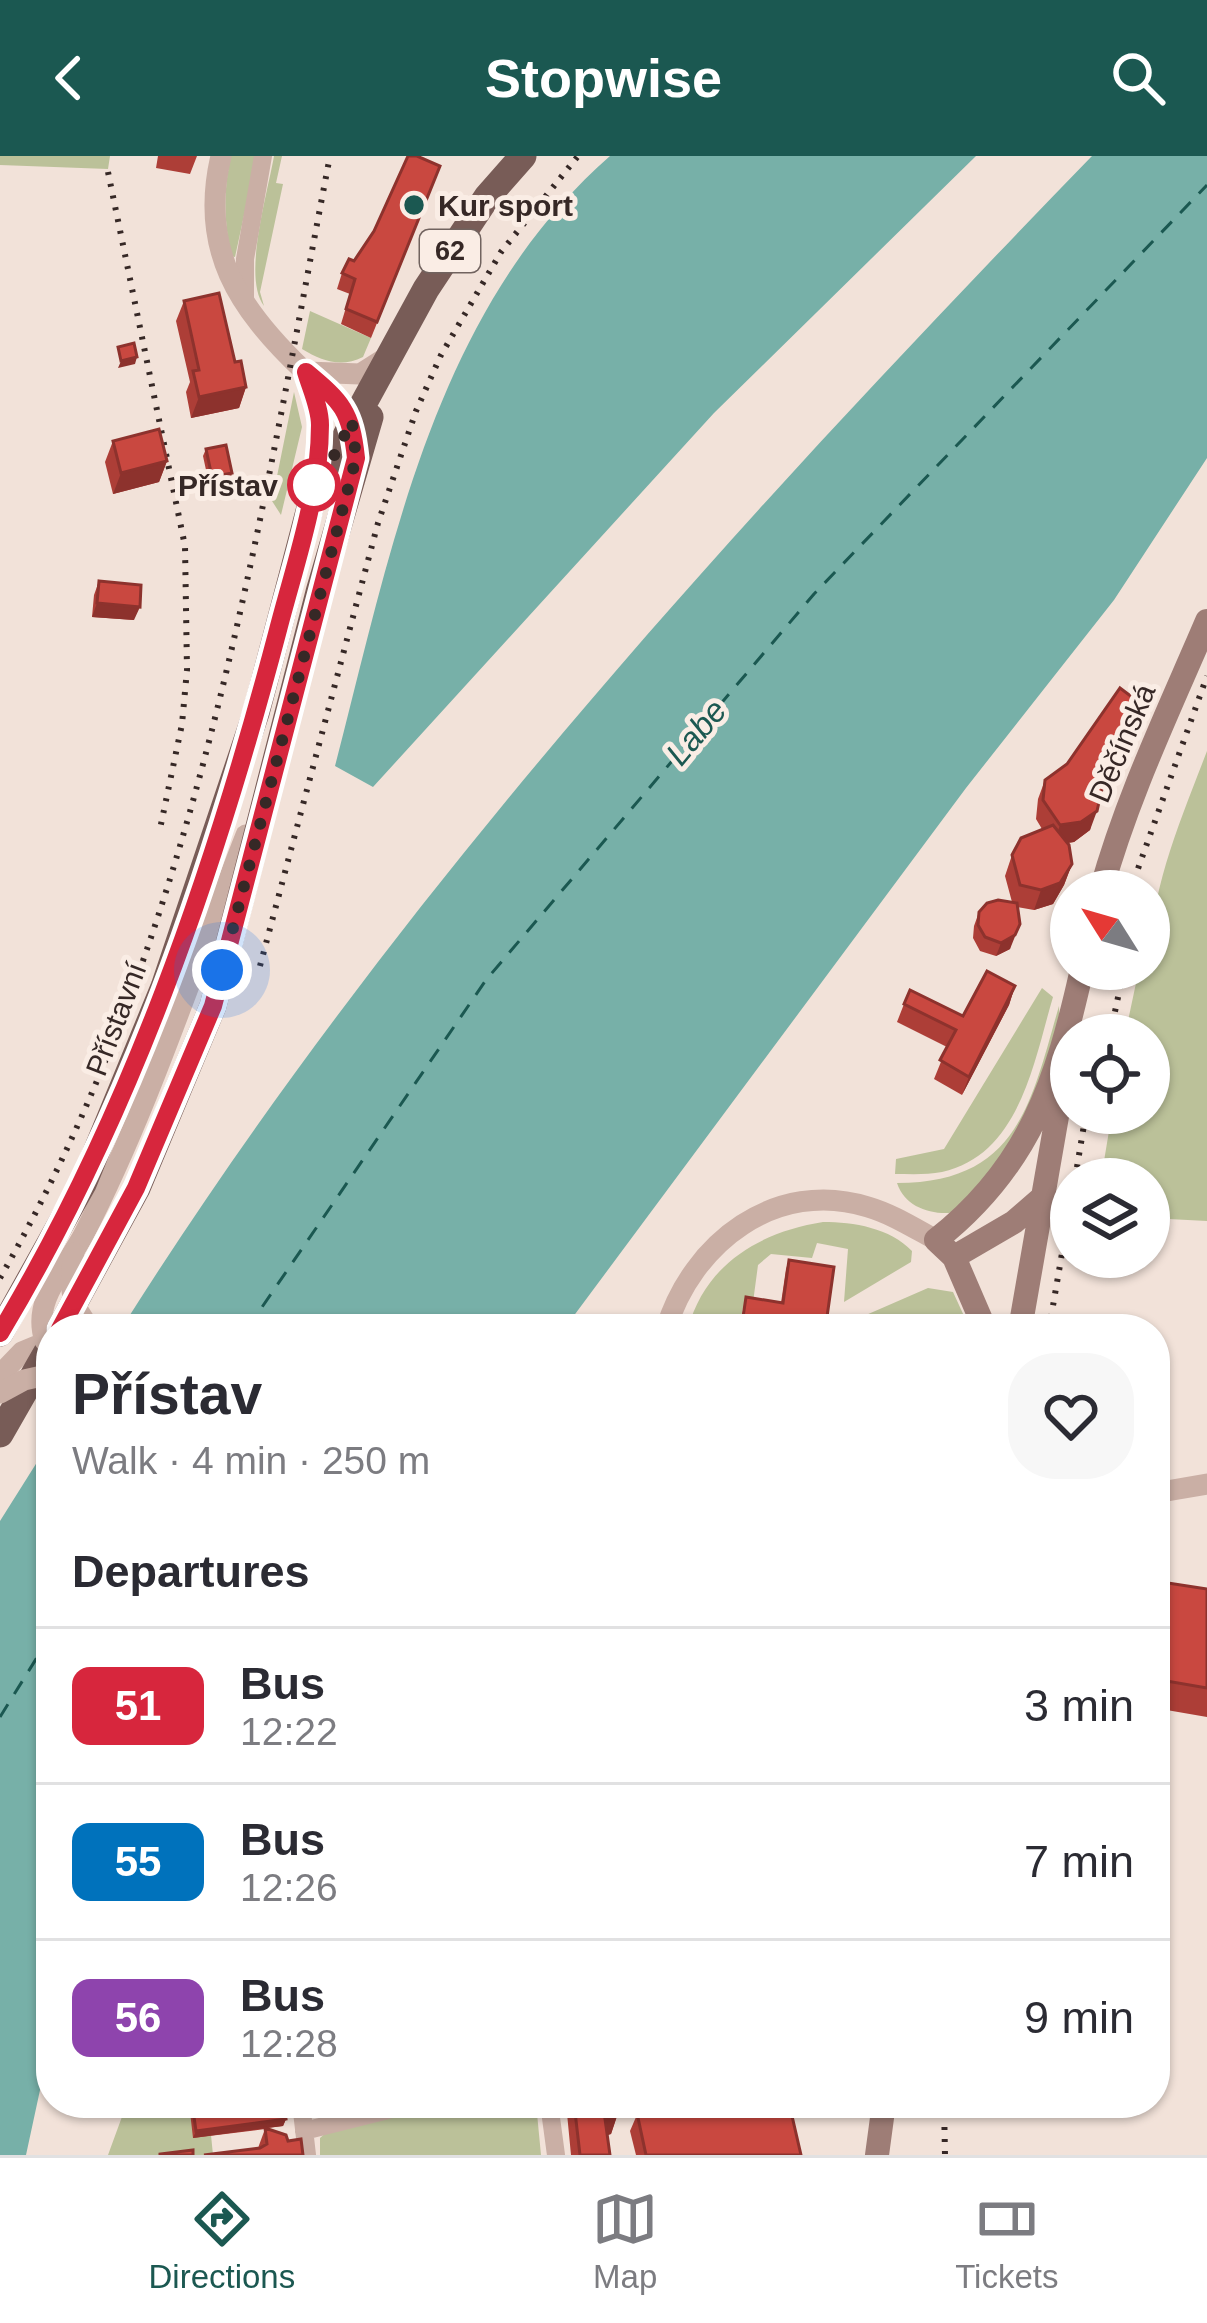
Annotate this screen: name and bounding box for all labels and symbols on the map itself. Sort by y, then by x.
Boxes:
place label: Kur sport [438,189,573,222]
marker: Kur sport [401,192,427,218]
road number: 62 [420,230,480,272]
marker: Přístav [289,460,339,510]
place label: Přístav [178,469,278,502]
street label: Děčínská [1082,679,1162,807]
water label: Labe [658,692,734,772]
north arrow [1050,870,1170,990]
your location [192,940,252,1000]
street label: Přístavní [79,957,153,1080]

